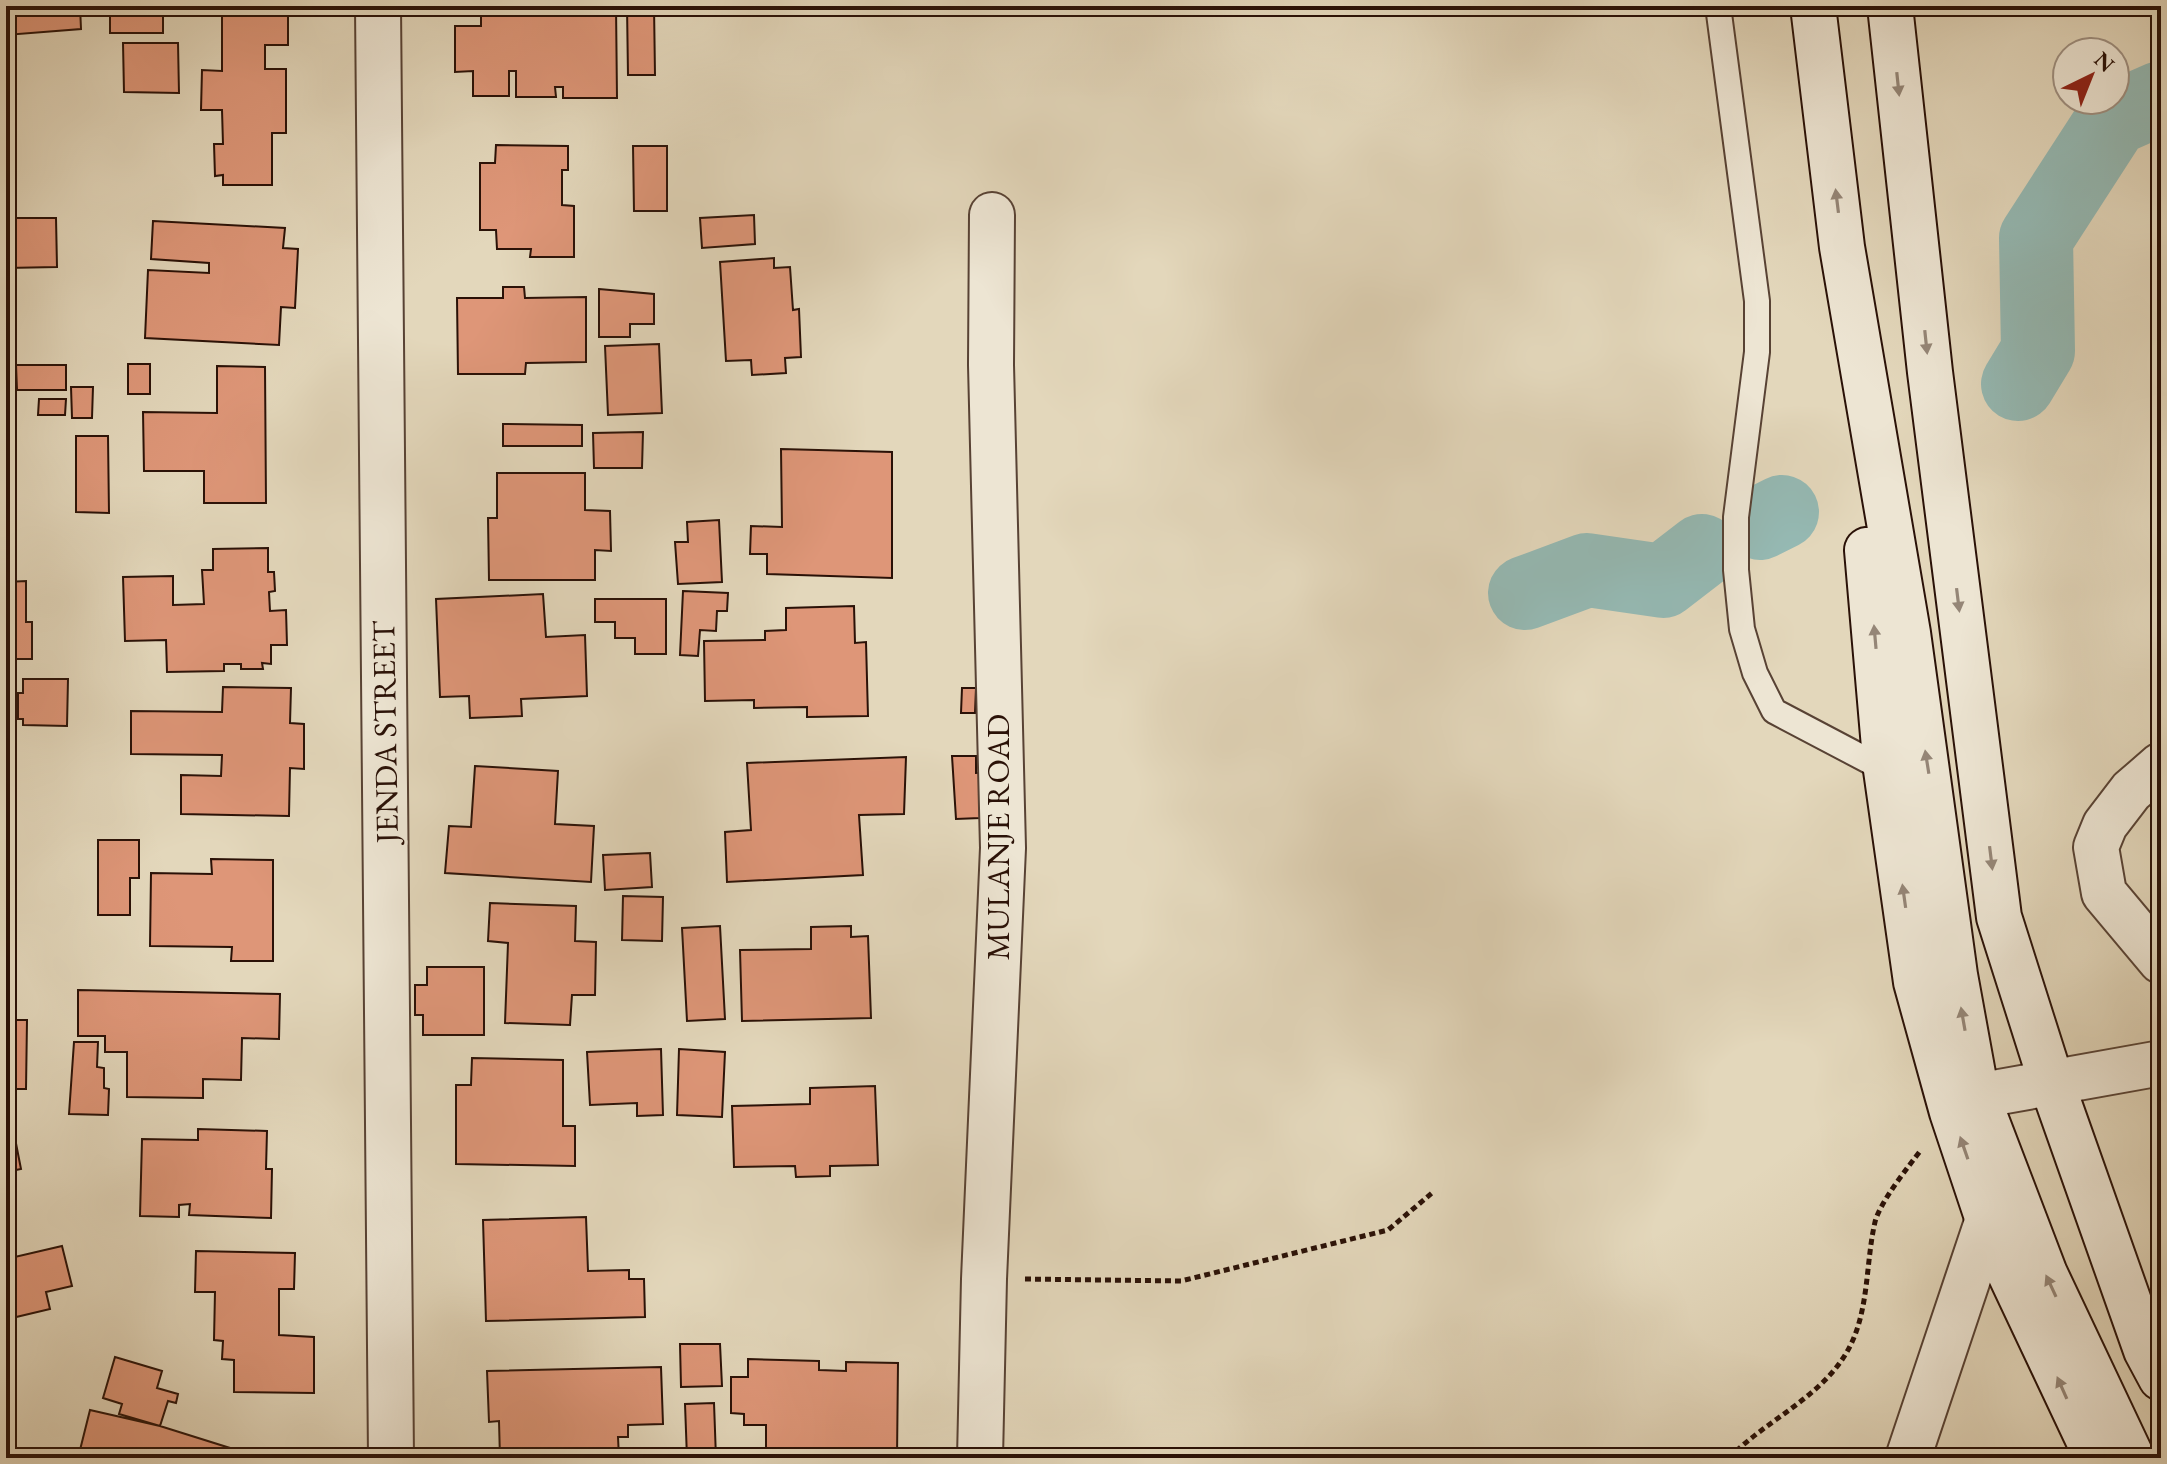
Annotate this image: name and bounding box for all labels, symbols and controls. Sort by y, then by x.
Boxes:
north arrow [2051,36,2131,116]
text: N [2088,45,2121,79]
one-way arrow [1892,71,1905,96]
one-way arrow [1830,188,1843,213]
one-way arrow [1920,330,1933,355]
one-way arrow [1952,588,1965,613]
street label: JENDA STREET [362,620,408,847]
one-way arrow [1868,624,1881,649]
street label: MULANJE ROAD [977,714,1019,960]
one-way arrow [1920,749,1933,774]
one-way arrow [1985,846,1998,871]
one-way arrow [1897,883,1910,908]
one-way arrow [1957,1006,1969,1031]
one-way arrow [1957,1136,1969,1160]
one-way arrow [2044,1275,2057,1298]
one-way arrow [2055,1377,2069,1400]

